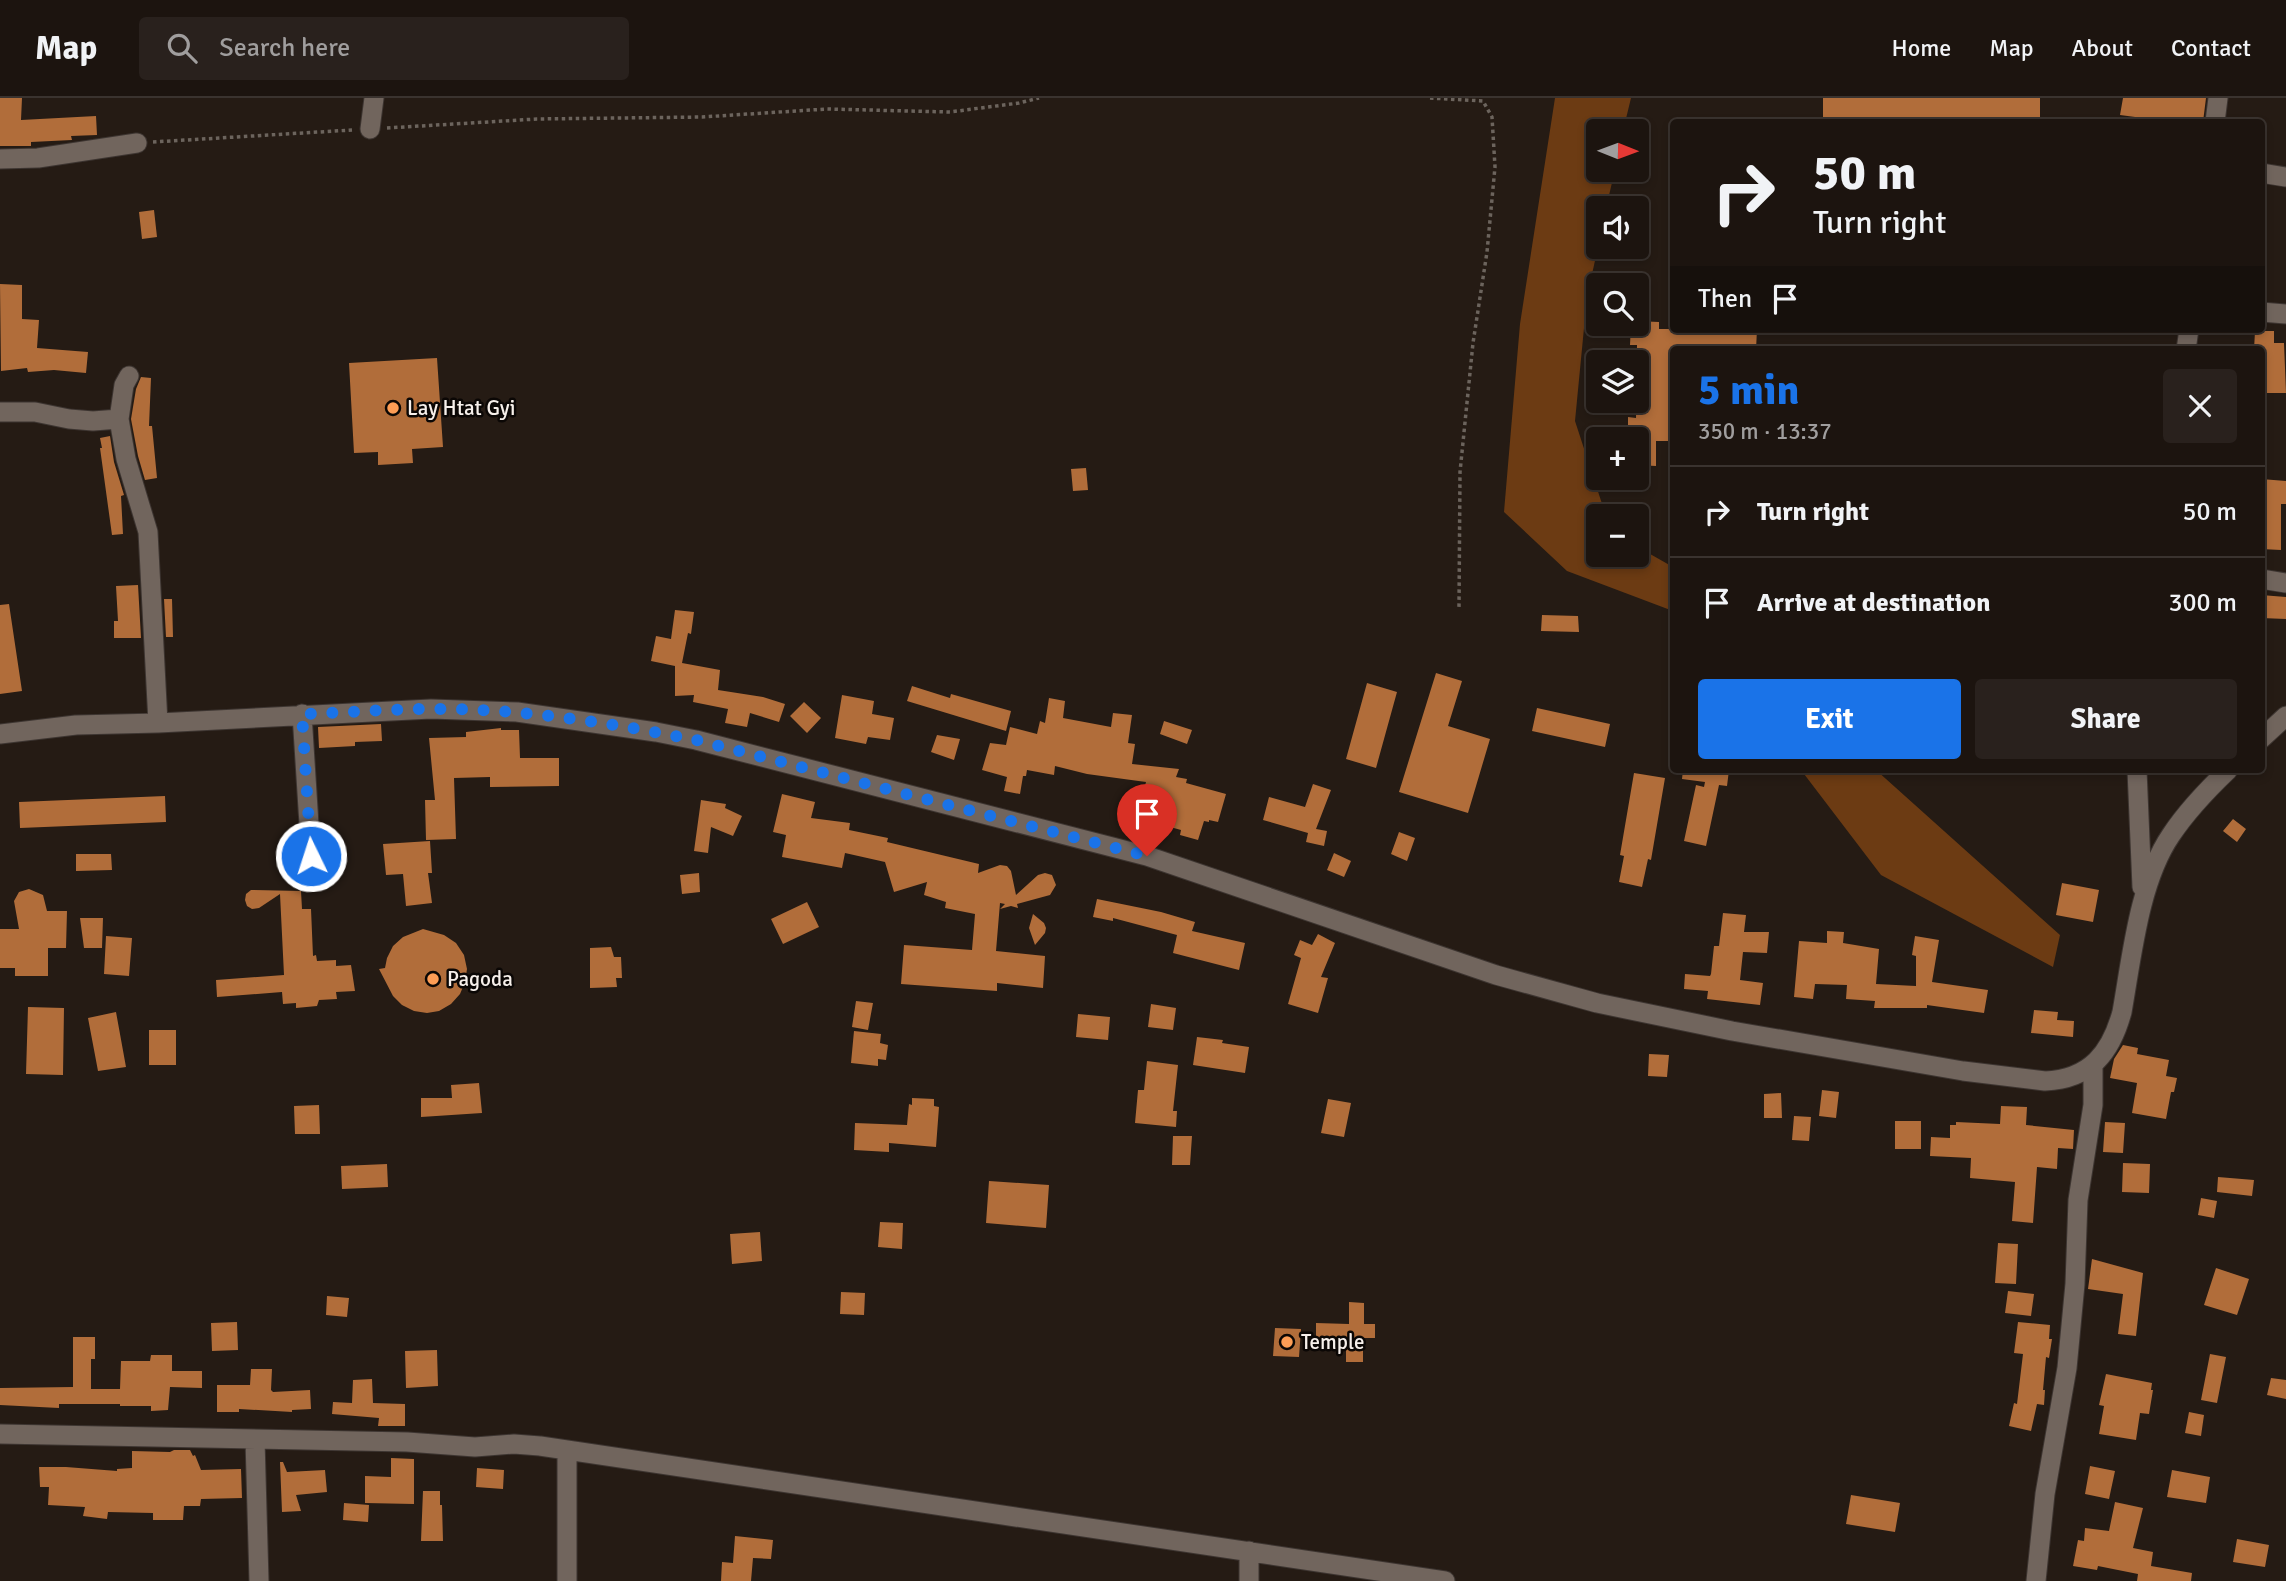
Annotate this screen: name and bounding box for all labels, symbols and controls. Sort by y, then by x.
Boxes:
search box [139,17,629,80]
text: Map [35,28,97,69]
icon: search [163,29,201,67]
text: Search here [219,32,350,64]
text: Home [1891,33,1951,63]
text: Map [1989,33,2034,63]
text: About [2072,33,2133,63]
text: Contact [2171,33,2251,63]
north arrow [1586,119,1648,182]
map controls [1586,119,1649,567]
text: 50 m [1813,143,1916,203]
icon: right [1698,147,1789,238]
button: sound [1586,196,1649,259]
text: Turn right [1813,203,1946,242]
button: search [1586,273,1649,336]
icon: arrive [1766,280,1804,318]
text: Then [1698,283,1752,315]
button: layers [1586,350,1649,413]
text: 5 min [1698,365,1799,416]
button: close [2163,369,2237,443]
place label: Lay Htat Gyi [407,395,516,421]
marker: Lay Htat Gyi [385,400,401,416]
text: 350 m · 13:37 [1698,417,1832,446]
button: + [1586,427,1649,490]
icon: right [1698,493,1736,531]
text: Turn right [1757,496,1869,528]
text: 50 m [2182,496,2237,528]
button: − [1586,504,1649,567]
icon: arrive [1698,584,1736,622]
text: Arrive at destination [1757,587,1990,619]
text: 300 m [2168,587,2237,619]
button: Exit [1698,679,1961,759]
button: Share [1975,679,2237,759]
pin [1117,784,1177,856]
icon: arrive [1128,795,1166,833]
position arrow [274,819,348,893]
place label: Pagoda [447,966,513,992]
marker: Pagoda [425,971,441,987]
place label: Temple [1301,1329,1364,1355]
marker: Temple [1279,1334,1295,1350]

